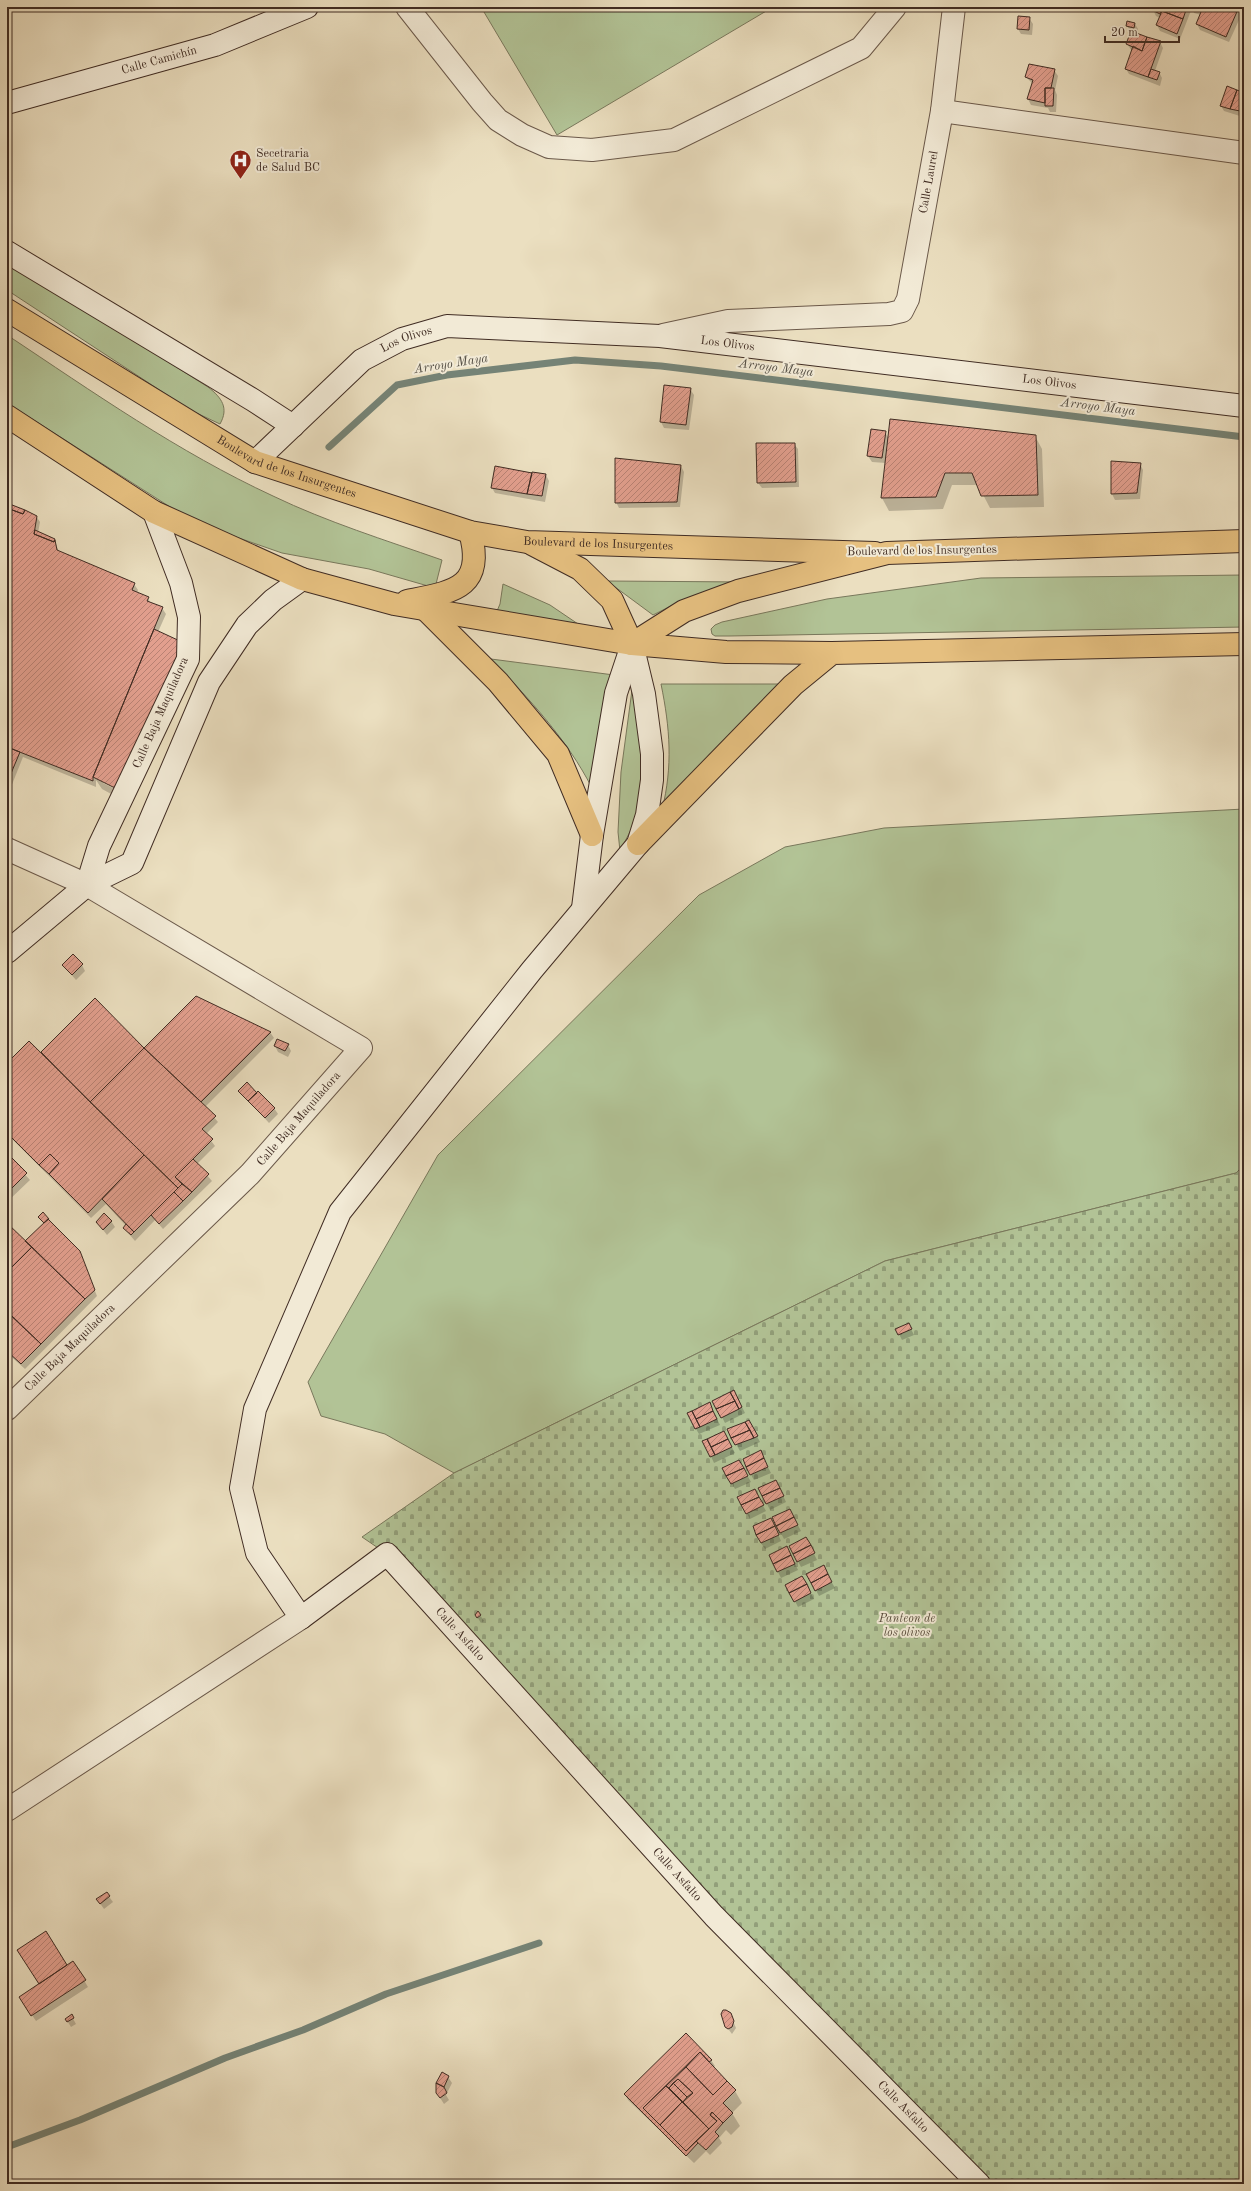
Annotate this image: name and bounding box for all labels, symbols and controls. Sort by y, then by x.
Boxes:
scale bar [1105,18,1179,44]
text: 20 m [1111,27,1138,39]
street label: Calle Camichín [120,44,199,77]
hospital icon: Secetraria de Salud BC [228,148,254,181]
place label: Secetraria de Salud BC [256,148,320,174]
street label: Calle Laurel [918,150,941,215]
street label: Los Olivos [379,325,434,355]
street label: Los Olivos [700,335,755,353]
water label: Arroyo Maya [412,352,489,376]
water label: Arroyo Maya [737,357,814,379]
street label: Los Olivos [1021,373,1077,392]
water label: Arroyo Maya [1059,396,1136,418]
street label: Boulevard de los Insurgentes [214,434,358,501]
street label: Boulevard de los Insurgentes [523,536,673,553]
street label: Boulevard de los Insurgentes [847,544,997,558]
street label: Calle Baja Maquiladora [131,655,191,771]
street label: Calle Baja Maquiladora [255,1070,343,1168]
street label: Calle Baja Maquiladora [22,1302,118,1394]
street label: Calle Asfalto [433,1605,487,1663]
park label: Panteon de los olivos [878,1613,935,1639]
street label: Calle Asfalto [650,1846,704,1904]
street label: Calle Asfalto [875,2079,931,2135]

